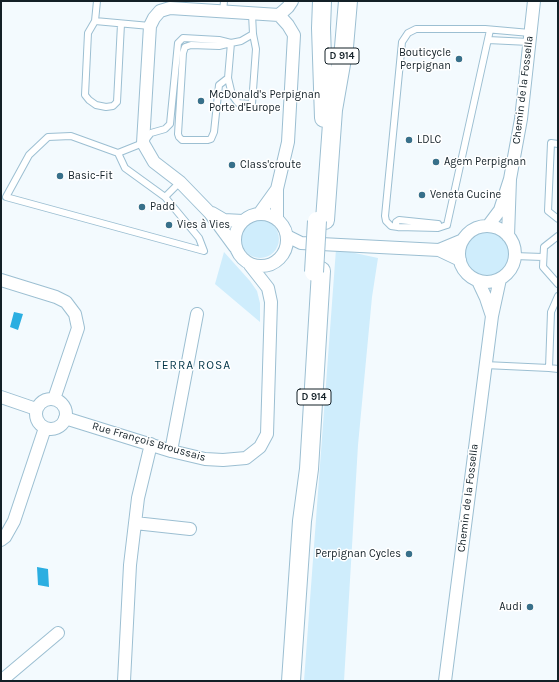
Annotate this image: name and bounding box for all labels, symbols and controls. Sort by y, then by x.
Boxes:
street label: Chemin de la Fossella [510,35,536,145]
place label: Bouticycle Perpignan [399,46,451,72]
road number: D 914 [325,48,359,64]
marker: Bouticycle Perpignan [454,54,464,64]
place label: McDonald's Perpignan Porte d'Europe [209,88,320,114]
marker: McDonald's Perpignan Porte d'Europe [196,96,206,106]
place label: LDLC [417,133,441,147]
marker: LDLC [404,135,414,145]
place label: Agem Perpignan [444,155,526,169]
marker: Agem Perpignan [431,157,441,167]
place label: Class'croute [240,158,301,172]
marker: Class'croute [227,160,237,170]
place label: Basic-Fit [68,169,113,183]
marker: Basic-Fit [55,171,65,181]
place label: Veneta Cucine [430,188,501,202]
marker: Veneta Cucine [417,190,427,200]
place label: Padd [150,200,175,214]
marker: Padd [137,202,147,212]
place label: Vies à Vies [177,218,230,232]
marker: Vies à Vies [164,220,174,230]
district label: TERRA ROSA [155,359,231,373]
road number: D 914 [297,389,331,405]
street label: Rue François Broussais [91,419,207,465]
street label: Chemin de la Fossella [455,443,481,553]
place label: Perpignan Cycles [315,547,401,561]
marker: Perpignan Cycles [404,549,414,559]
place label: Audi [499,600,522,614]
marker: Audi [525,602,535,612]

